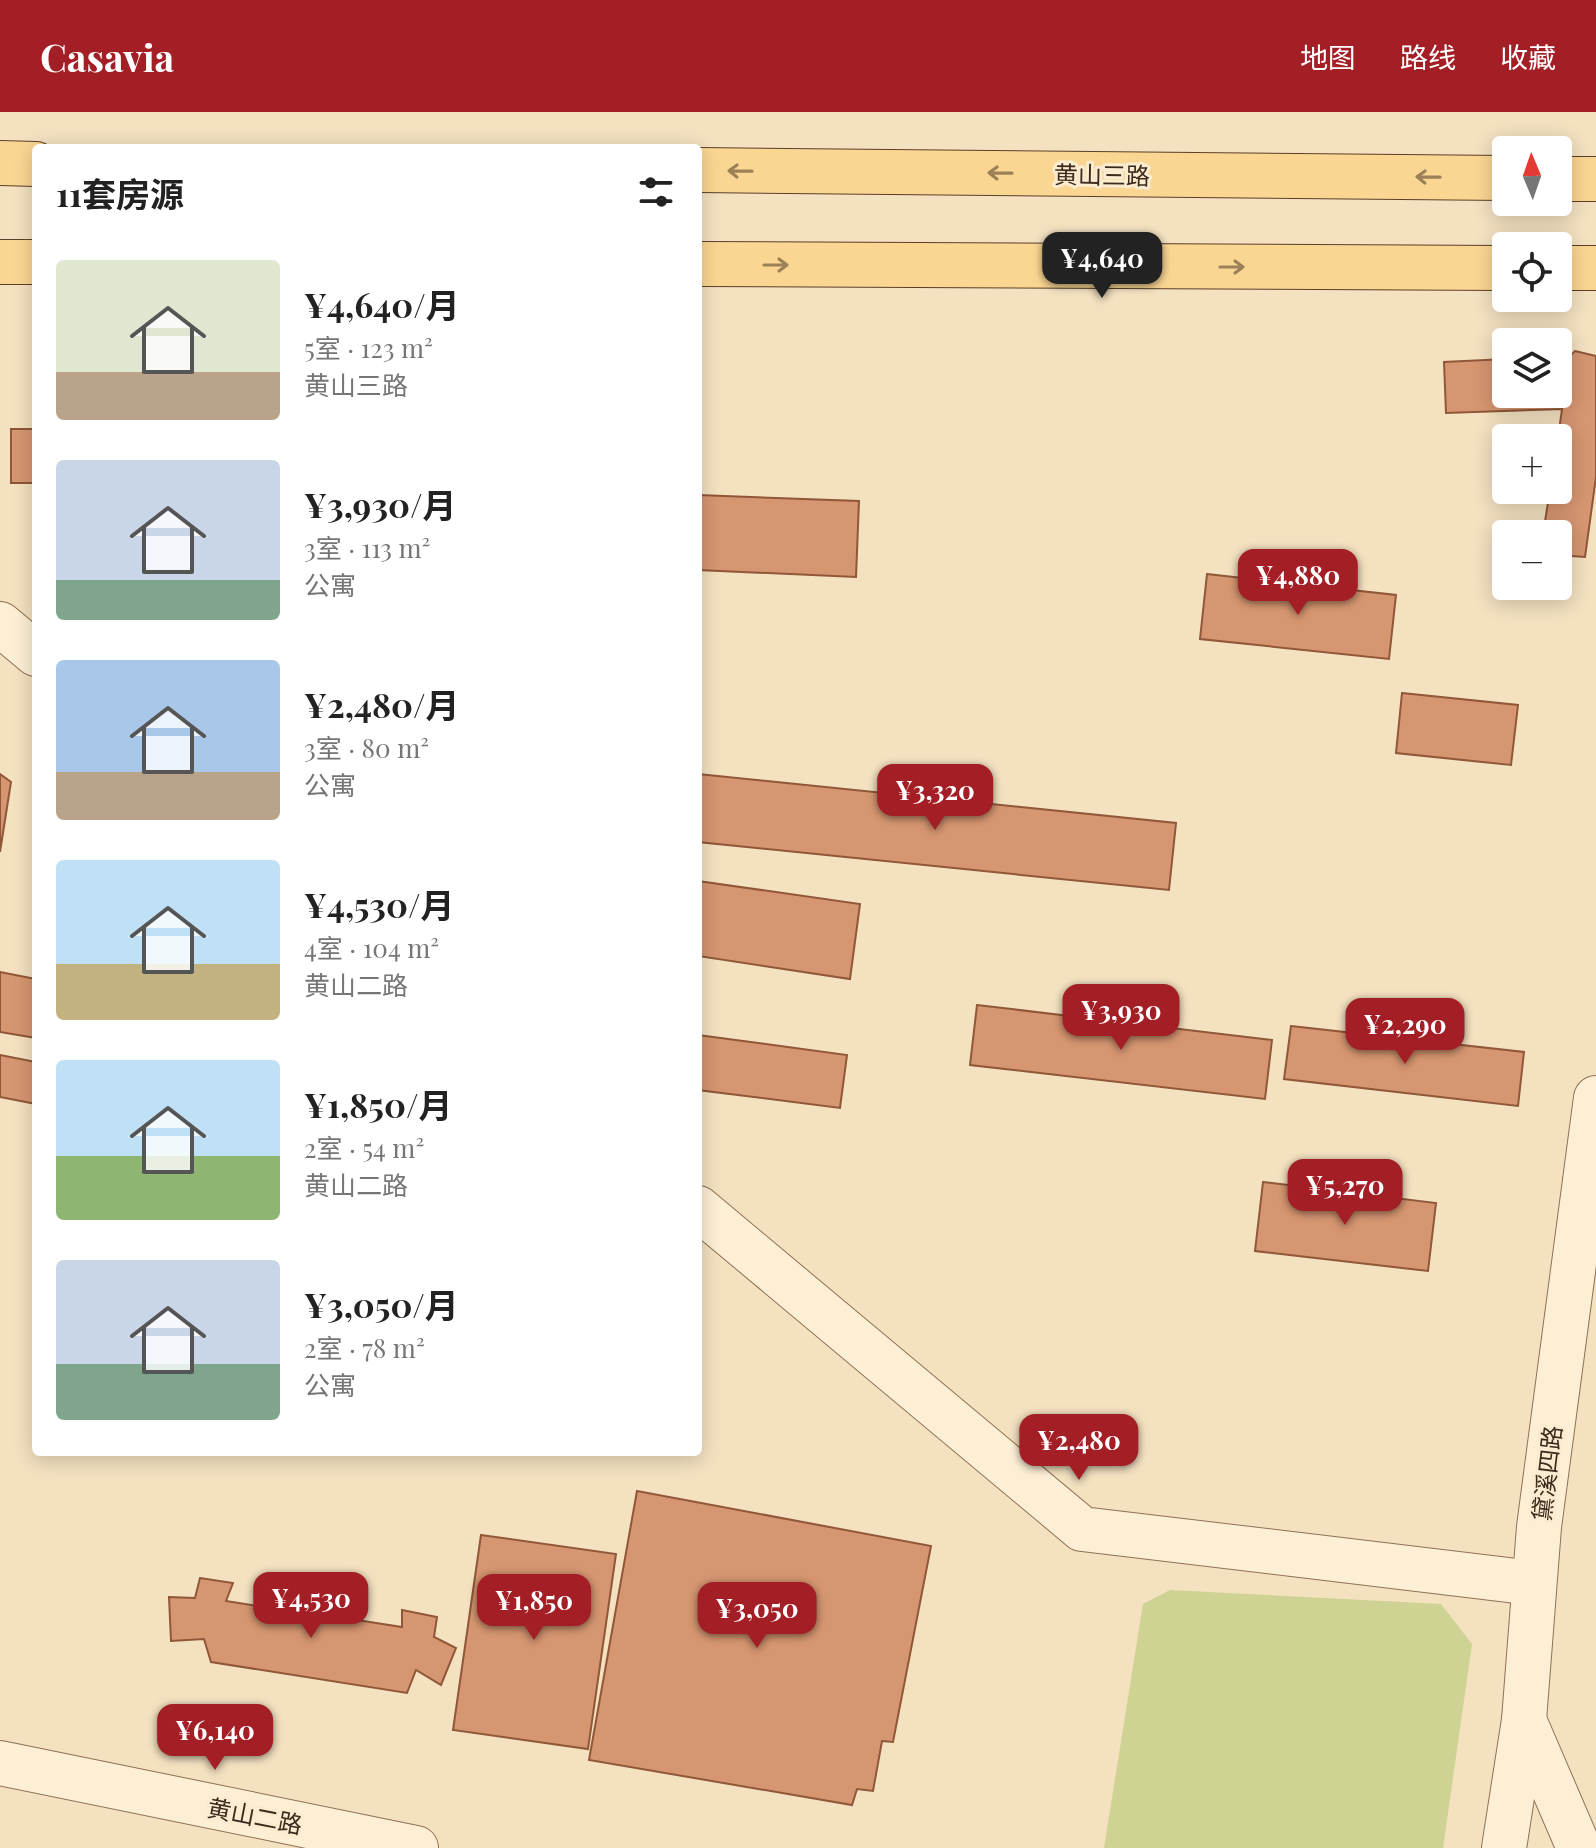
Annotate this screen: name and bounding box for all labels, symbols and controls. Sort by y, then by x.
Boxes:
text: Casavia [40,31,174,82]
text: 地图 [1300,38,1356,75]
text: 路线 [1400,38,1456,75]
text: 收藏 [1500,38,1556,75]
north arrow [1492,136,1572,216]
map controls [1492,136,1572,600]
street label: 黄山三路 [1054,157,1150,191]
one-way arrow [727,163,754,178]
one-way arrow [987,165,1014,181]
text: 11套房源 [56,170,184,216]
icon: filters [634,170,678,214]
one-way arrow [1415,170,1442,185]
pin: ¥4,640 [1037,232,1167,300]
button: locate [1492,232,1572,312]
text: ¥4,640 [1060,240,1144,275]
one-way arrow [762,257,789,273]
one-way arrow [1218,259,1245,275]
text: ¥4,640/月 [304,281,460,327]
icon: home [120,292,216,388]
button: layers [1492,328,1572,408]
text: 5室 · 123 m² [304,330,433,365]
text: 黄山三路 [304,367,408,402]
button: + [1492,424,1572,504]
text: ¥3,930/月 [304,481,456,527]
icon: home [120,492,216,588]
button: − [1492,520,1572,600]
text: 3室 · 113 m² [304,530,430,565]
pin: ¥4,880 [1233,549,1363,617]
text: ¥4,880 [1256,557,1340,592]
text: 公寓 [304,567,356,602]
text: ¥2,480/月 [304,681,460,727]
icon: home [120,692,216,788]
text: 3室 · 80 m² [304,730,429,765]
pin: ¥3,320 [870,764,1000,832]
text: 公寓 [304,767,356,802]
text: ¥3,320 [895,772,975,807]
text: ¥4,530/月 [304,881,454,927]
icon: home [120,892,216,988]
text: 4室 · 104 m² [304,930,439,965]
text: 黄山二路 [304,967,408,1002]
pin: ¥3,930 [1056,984,1186,1052]
text: ¥3,930 [1081,992,1162,1027]
pin: ¥2,290 [1340,998,1470,1066]
text: ¥2,290 [1363,1006,1447,1041]
text: ¥1,850/月 [304,1081,452,1127]
icon: home [120,1092,216,1188]
text: 2室 · 54 m² [304,1130,424,1165]
pin: ¥5,270 [1280,1159,1410,1227]
text: 黄山二路 [304,1167,408,1202]
text: ¥5,270 [1306,1167,1384,1202]
text: ¥3,050/月 [304,1281,459,1327]
icon: home [120,1292,216,1388]
text: 2室 · 78 m² [304,1330,425,1365]
text: 公寓 [304,1367,356,1402]
pin: ¥2,480 [1014,1414,1144,1482]
text: ¥2,480 [1037,1422,1121,1457]
street label: 黛溪四路 [1524,1423,1568,1523]
pin: ¥4,530 [246,1572,376,1640]
pin: ¥1,850 [469,1574,599,1642]
text: ¥4,530 [271,1580,351,1615]
text: ¥1,850 [495,1582,573,1617]
pin: ¥3,050 [692,1582,822,1650]
text: ¥3,050 [716,1590,798,1625]
pin: ¥6,140 [150,1704,280,1772]
text: ¥6,140 [175,1712,255,1747]
street label: 黄山二路 [205,1790,305,1840]

